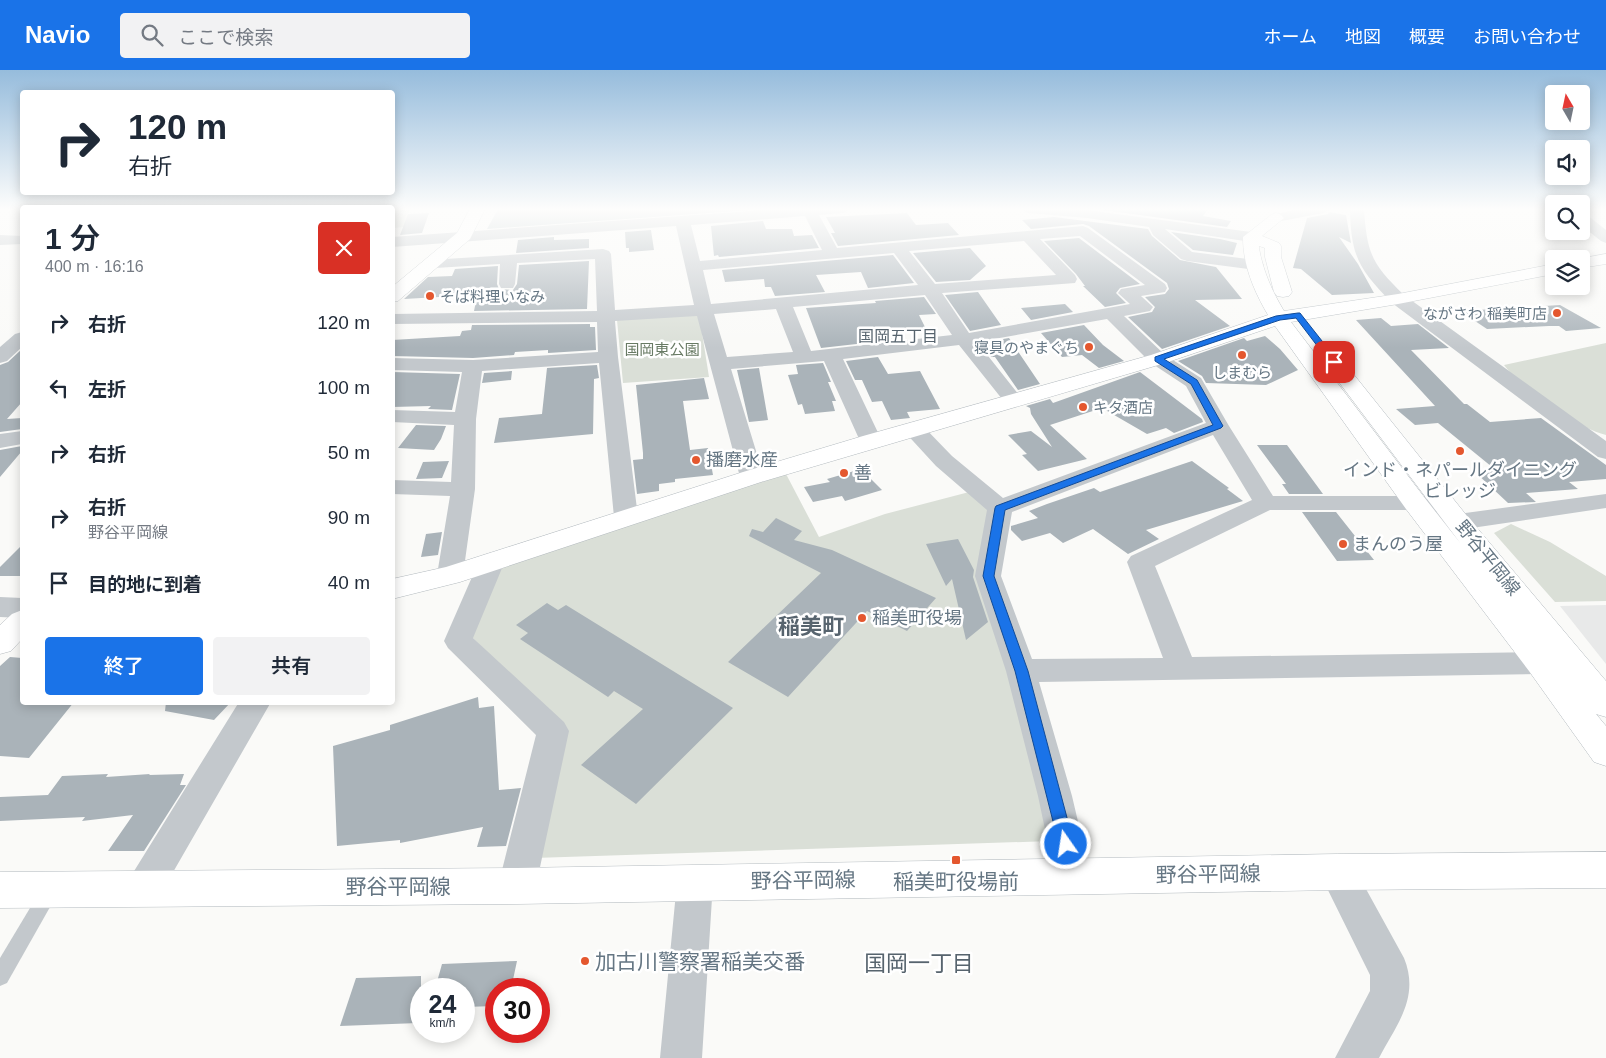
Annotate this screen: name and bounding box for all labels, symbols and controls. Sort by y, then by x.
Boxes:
search box [120,13,470,58]
text: Navio [25,21,90,48]
icon: search [138,21,166,49]
text: ここで検索 [178,27,273,48]
text: ホーム [1264,27,1317,47]
text: 地図 [1345,27,1381,47]
text: 概要 [1409,27,1445,47]
text: お問い合わせ [1473,27,1581,47]
north arrow [1545,85,1590,130]
map controls [1545,85,1590,295]
text: 120 m [128,107,227,146]
icon: right [45,110,110,175]
button: sound [1545,140,1590,185]
text: 右折 [128,154,172,179]
button: search [1545,195,1590,240]
text: 1 分 [45,222,100,255]
button: close [318,222,370,274]
button: layers [1545,250,1590,295]
text: 400 m · 16:16 [45,258,144,275]
place label: そば料理いなみ [440,288,545,305]
marker: そば料理いなみ [424,290,436,302]
place label: ながさわ 稲美町店 [1423,305,1547,322]
marker: ながさわ 稲美町店 [1551,307,1563,319]
icon: right [45,309,73,337]
text: 120 m [317,312,370,333]
text: 右折 [88,314,126,335]
district label: 国岡五丁目 [858,328,938,345]
place label: 寝具のやまぐち [974,339,1079,356]
park label: 国岡東公園 [624,341,700,358]
marker: 寝具のやまぐち [1083,341,1095,353]
pin [1313,341,1355,383]
icon: arrive [1320,348,1348,376]
marker: しまむら [1236,349,1248,361]
place label: しまむら [1212,364,1272,381]
icon: left [45,374,73,402]
text: 100 m [317,377,370,398]
text: 左折 [88,379,126,400]
place label: キタ酒店 [1093,399,1153,416]
marker: キタ酒店 [1077,401,1089,413]
icon: right [45,439,73,467]
text: 50 m [328,442,370,463]
text: 右折 [88,444,126,465]
marker: インド・ネパールダイニング ビレッジ [1454,445,1466,457]
place label: 播磨水産 [706,450,778,470]
marker: 播磨水産 [690,454,702,466]
place label: インド・ネパールダイニング ビレッジ [1343,460,1577,501]
place label: 善 [854,463,872,483]
marker: 善 [838,467,850,479]
text: 右折 [88,497,126,518]
icon: right [45,504,73,532]
text: 90 m [328,507,370,528]
street label: 野谷平岡線 [1452,517,1524,599]
text: 野谷平岡線 [88,524,168,541]
place label: まんのう屋 [1353,534,1443,554]
marker: まんのう屋 [1337,538,1349,550]
icon: arrive [45,569,73,597]
text: 40 m [328,572,370,593]
text: 目的地に到着 [88,574,202,595]
place label: 稲美町役場 [872,608,962,628]
marker: 稲美町役場 [856,612,868,624]
district label: 稲美町 [778,614,844,639]
button: 終了 [45,637,203,695]
button: 共有 [213,637,370,695]
position arrow [1039,817,1091,869]
marker: 稲美町役場前 [950,854,962,866]
street label: 野谷平岡線 [1155,862,1261,886]
street label: 野谷平岡線 [750,868,856,892]
place label: 稲美町役場前 [893,870,1019,893]
street label: 野谷平岡線 [346,875,451,898]
place label: 加古川警察署稲美交番 [595,950,805,973]
district label: 国岡一丁目 [864,951,974,976]
marker: 加古川警察署稲美交番 [579,955,591,967]
speed limit sign: 30 [485,978,550,1043]
text: 24 [429,990,456,1018]
text: km/h [429,1016,456,1030]

